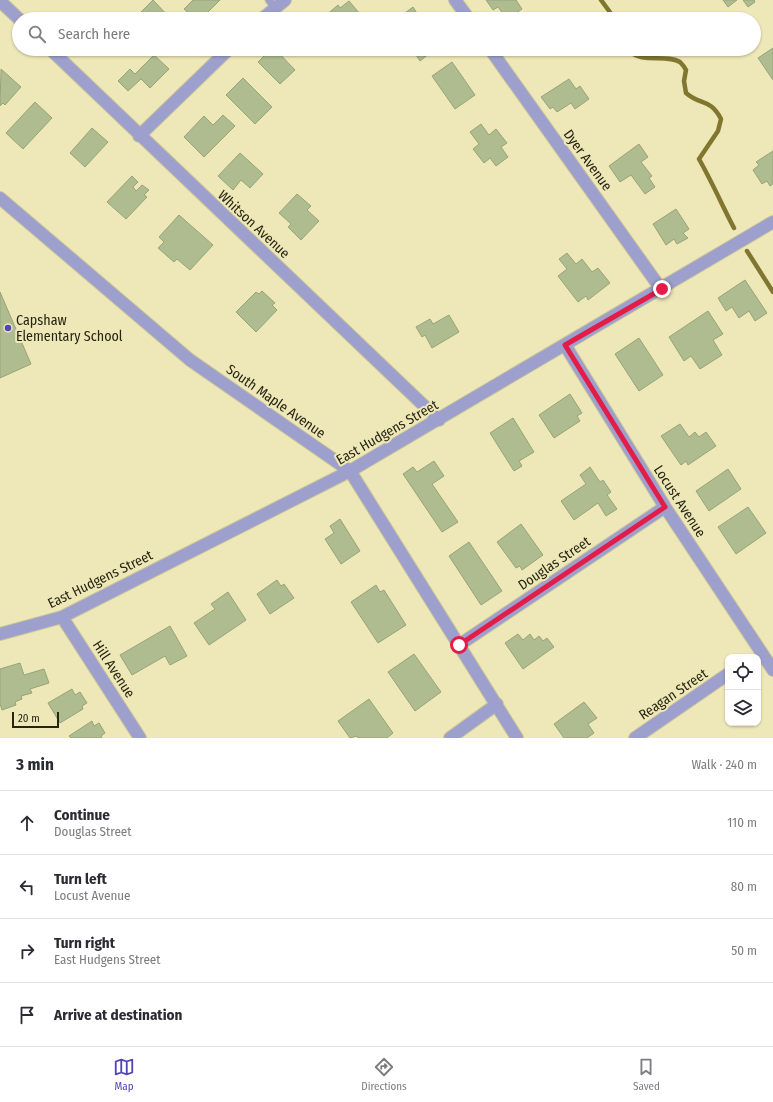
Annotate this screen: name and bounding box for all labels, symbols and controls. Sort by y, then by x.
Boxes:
search box [12,12,761,56]
icon: search [26,23,48,45]
text: Search here [58,25,130,43]
street label: Dyer Avenue [560,126,616,194]
street label: Whitson Avenue [214,187,293,262]
route end [653,280,671,298]
place label: Capshaw Elementary School [16,312,123,345]
marker: Capshaw Elementary School [3,323,13,333]
street label: South Maple Avenue [223,361,329,442]
street label: East Hudgens Street [333,396,442,468]
street label: Locust Avenue [650,462,709,541]
street label: Douglas Street [515,533,594,594]
street label: East Hudgens Street [45,546,156,612]
route start [450,636,468,654]
street label: Hill Avenue [89,637,138,701]
map controls [725,654,761,726]
button: locate [725,654,761,690]
street label: Reagan Street [636,665,711,724]
button: layers [725,690,761,726]
scale bar [12,710,59,729]
text: 20 m [18,712,40,725]
text: 3 min [16,754,54,775]
text: Walk · 240 m [691,757,757,772]
text: Continue [54,806,110,824]
icon: ahead [16,812,38,834]
text: 110 m [727,815,757,830]
text: Douglas Street [54,824,132,839]
text: Turn left [54,870,107,888]
icon: left [16,876,38,898]
text: 80 m [731,879,757,894]
text: Locust Avenue [54,888,131,903]
text: Turn right [54,934,115,952]
icon: right [16,940,38,962]
text: 50 m [731,943,757,958]
text: East Hudgens Street [54,952,160,967]
icon: arrive [16,1004,38,1026]
text: Arrive at destination [54,1006,182,1024]
tab: Map [113,1056,135,1093]
tab: Directions [361,1056,407,1093]
tab: Saved [633,1056,660,1093]

